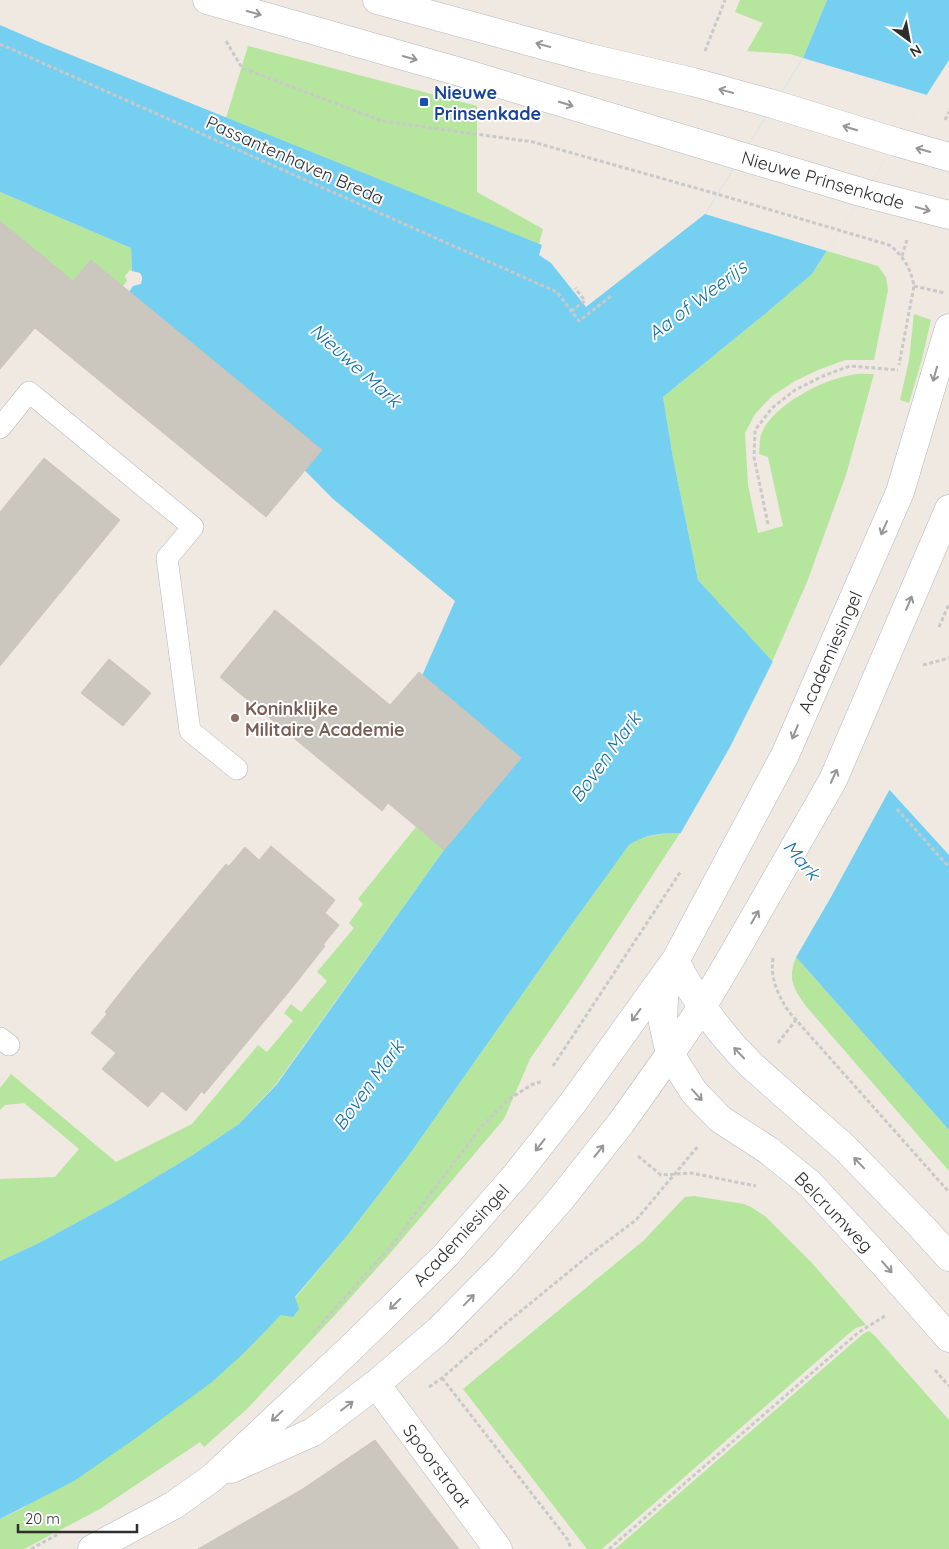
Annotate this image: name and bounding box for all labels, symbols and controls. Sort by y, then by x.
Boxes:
one-way arrow [245,9,261,19]
north arrow [884,15,934,65]
one-way arrow [536,40,552,49]
text: N [907,41,925,61]
one-way arrow [402,53,418,63]
place label: Nieuwe Prinsenkade [434,81,541,125]
one-way arrow [719,86,735,96]
marker: Nieuwe Prinsenkade [418,96,430,108]
one-way arrow [558,99,574,109]
street label: Passantenhaven Breda [202,110,388,210]
one-way arrow [842,123,858,132]
one-way arrow [915,144,931,154]
street label: Nieuwe Prinsenkade [739,146,907,214]
one-way arrow [915,205,931,214]
water label: Aa of Weerijs [643,254,752,345]
water label: Nieuwe Mark [305,318,408,413]
one-way arrow [930,366,940,382]
one-way arrow [879,520,889,535]
street label: Academiesingel [793,587,867,717]
one-way arrow [904,596,914,611]
place label: Koninklijke Militaire Academie [245,697,405,741]
water label: Boven Mark [564,706,647,807]
marker: Koninklijke Militaire Academie [229,712,241,724]
one-way arrow [790,724,800,739]
one-way arrow [830,769,840,784]
water label: Mark [778,835,827,886]
one-way arrow [750,911,760,925]
one-way arrow [631,1008,642,1021]
water label: Boven Mark [327,1034,410,1135]
one-way arrow [733,1047,745,1059]
one-way arrow [691,1088,702,1101]
one-way arrow [534,1139,545,1152]
one-way arrow [594,1144,604,1158]
one-way arrow [853,1156,865,1169]
street label: Belcrumweg [790,1167,878,1257]
street label: Academiesingel [408,1179,514,1291]
one-way arrow [881,1261,893,1274]
one-way arrow [463,1293,475,1306]
one-way arrow [390,1298,402,1310]
one-way arrow [340,1401,353,1412]
one-way arrow [271,1410,284,1422]
street label: Spoorstraat [398,1420,476,1512]
scale bar [18,1502,136,1534]
text: 20 m [25,1509,60,1528]

